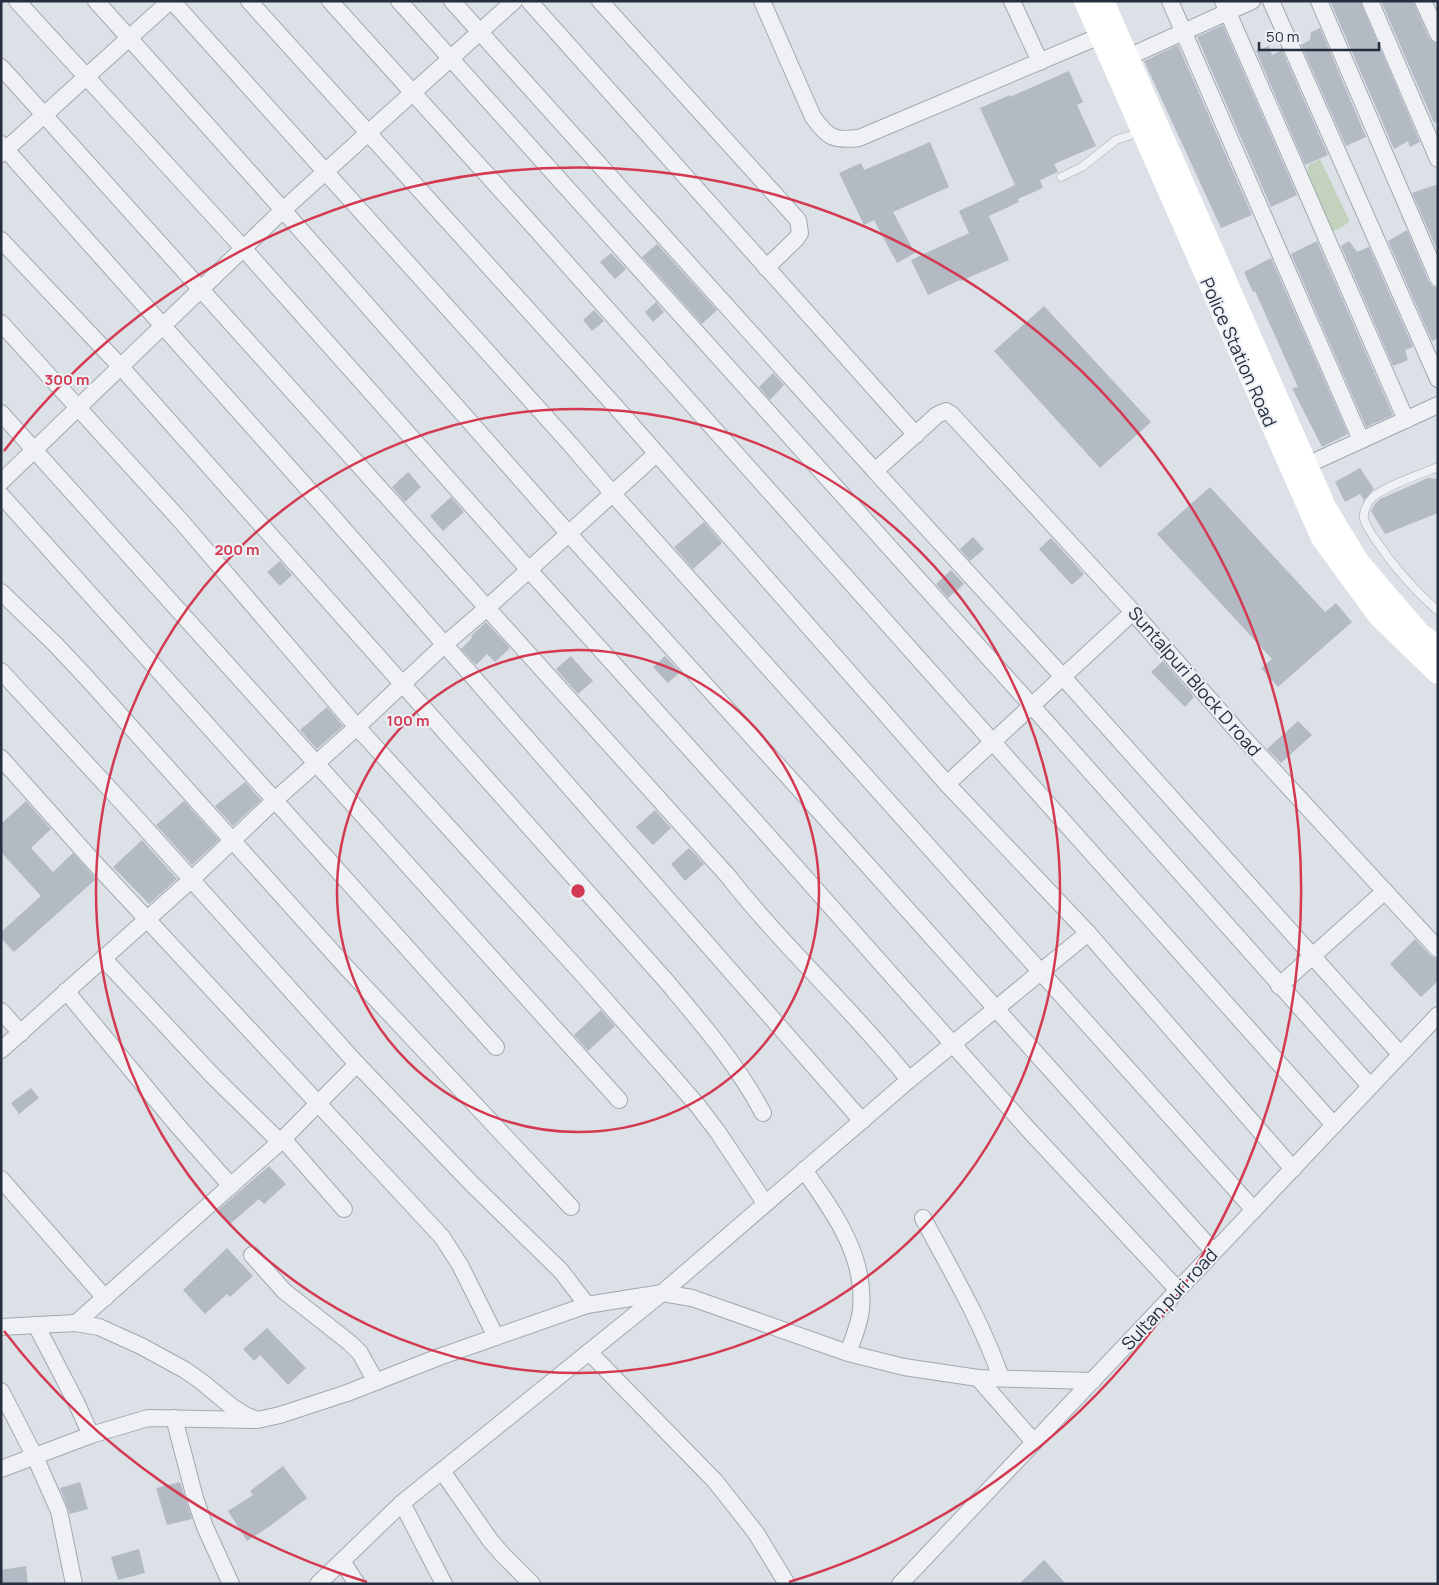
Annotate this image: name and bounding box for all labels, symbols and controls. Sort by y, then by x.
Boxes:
scale bar [1259,20,1379,52]
text: 50 m [1266,26,1300,47]
street label: Police Station Road [1195,274,1283,430]
text: 300 m [45,369,89,390]
text: 200 m [214,539,260,560]
street label: Suntalpuri Block D road [1123,601,1267,761]
text: 100 m [387,710,429,731]
centre of rings [569,882,587,900]
street label: Sultan puri road [1116,1243,1222,1355]

